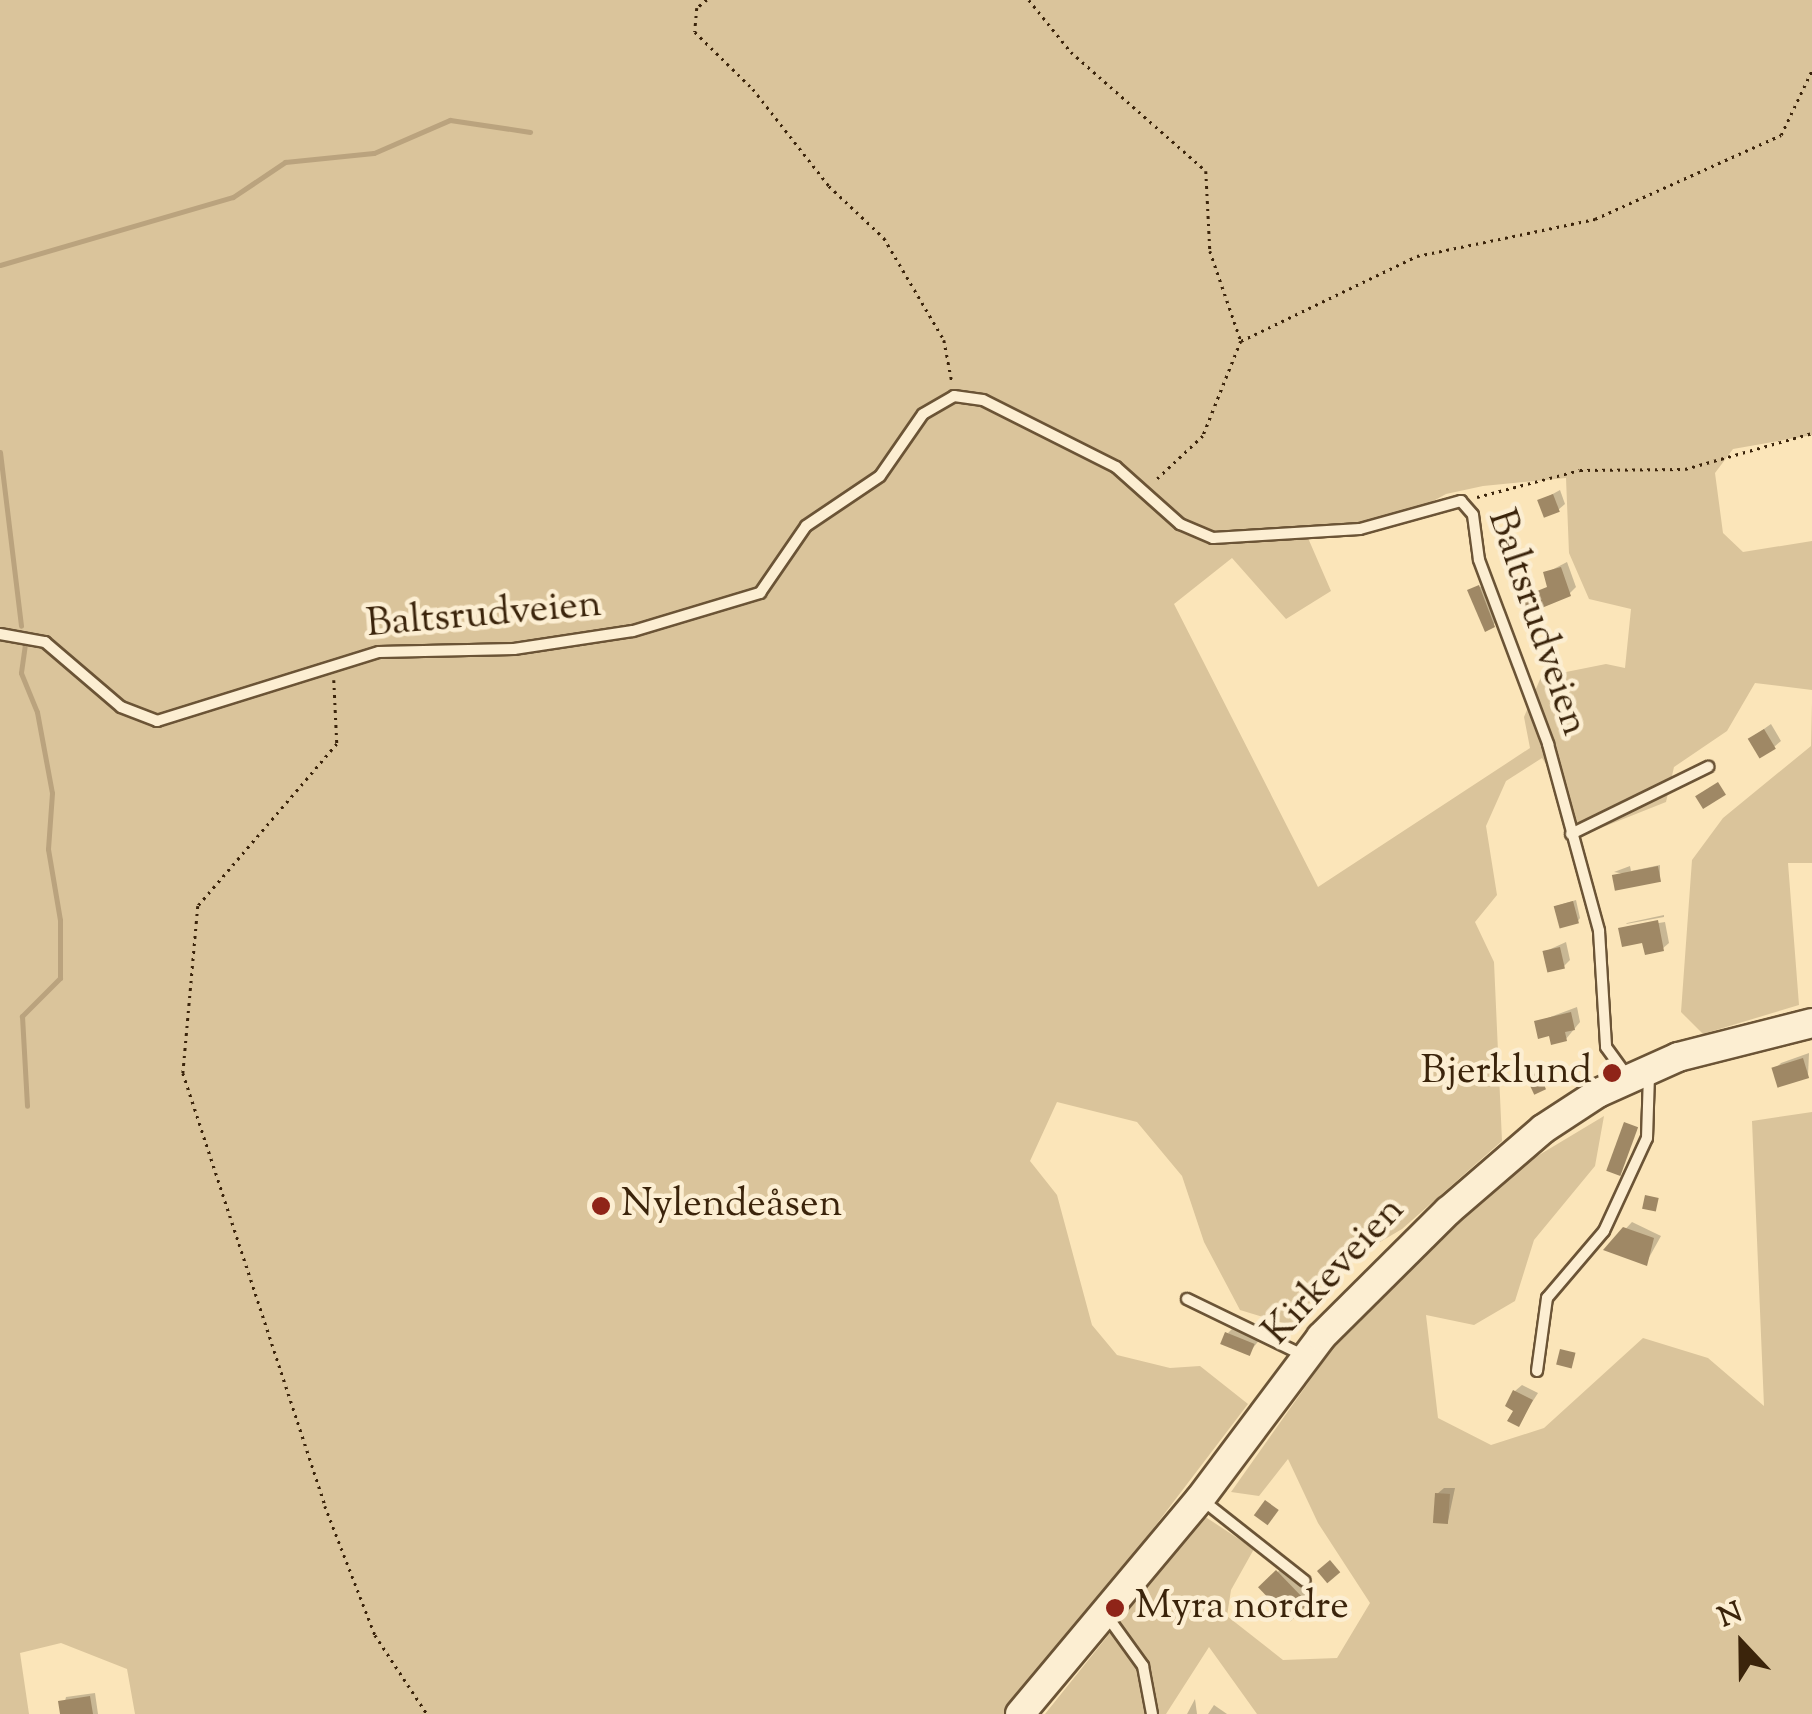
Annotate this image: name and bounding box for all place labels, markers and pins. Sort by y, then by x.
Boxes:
place label: Bjerklund [1421,1049,1592,1097]
marker: Bjerklund [1601,1062,1623,1084]
place label: Nylendeåsen [621,1182,842,1230]
marker: Nylendeåsen [590,1195,612,1217]
place label: Myra nordre [1135,1584,1349,1632]
marker: Myra nordre [1104,1597,1126,1619]

